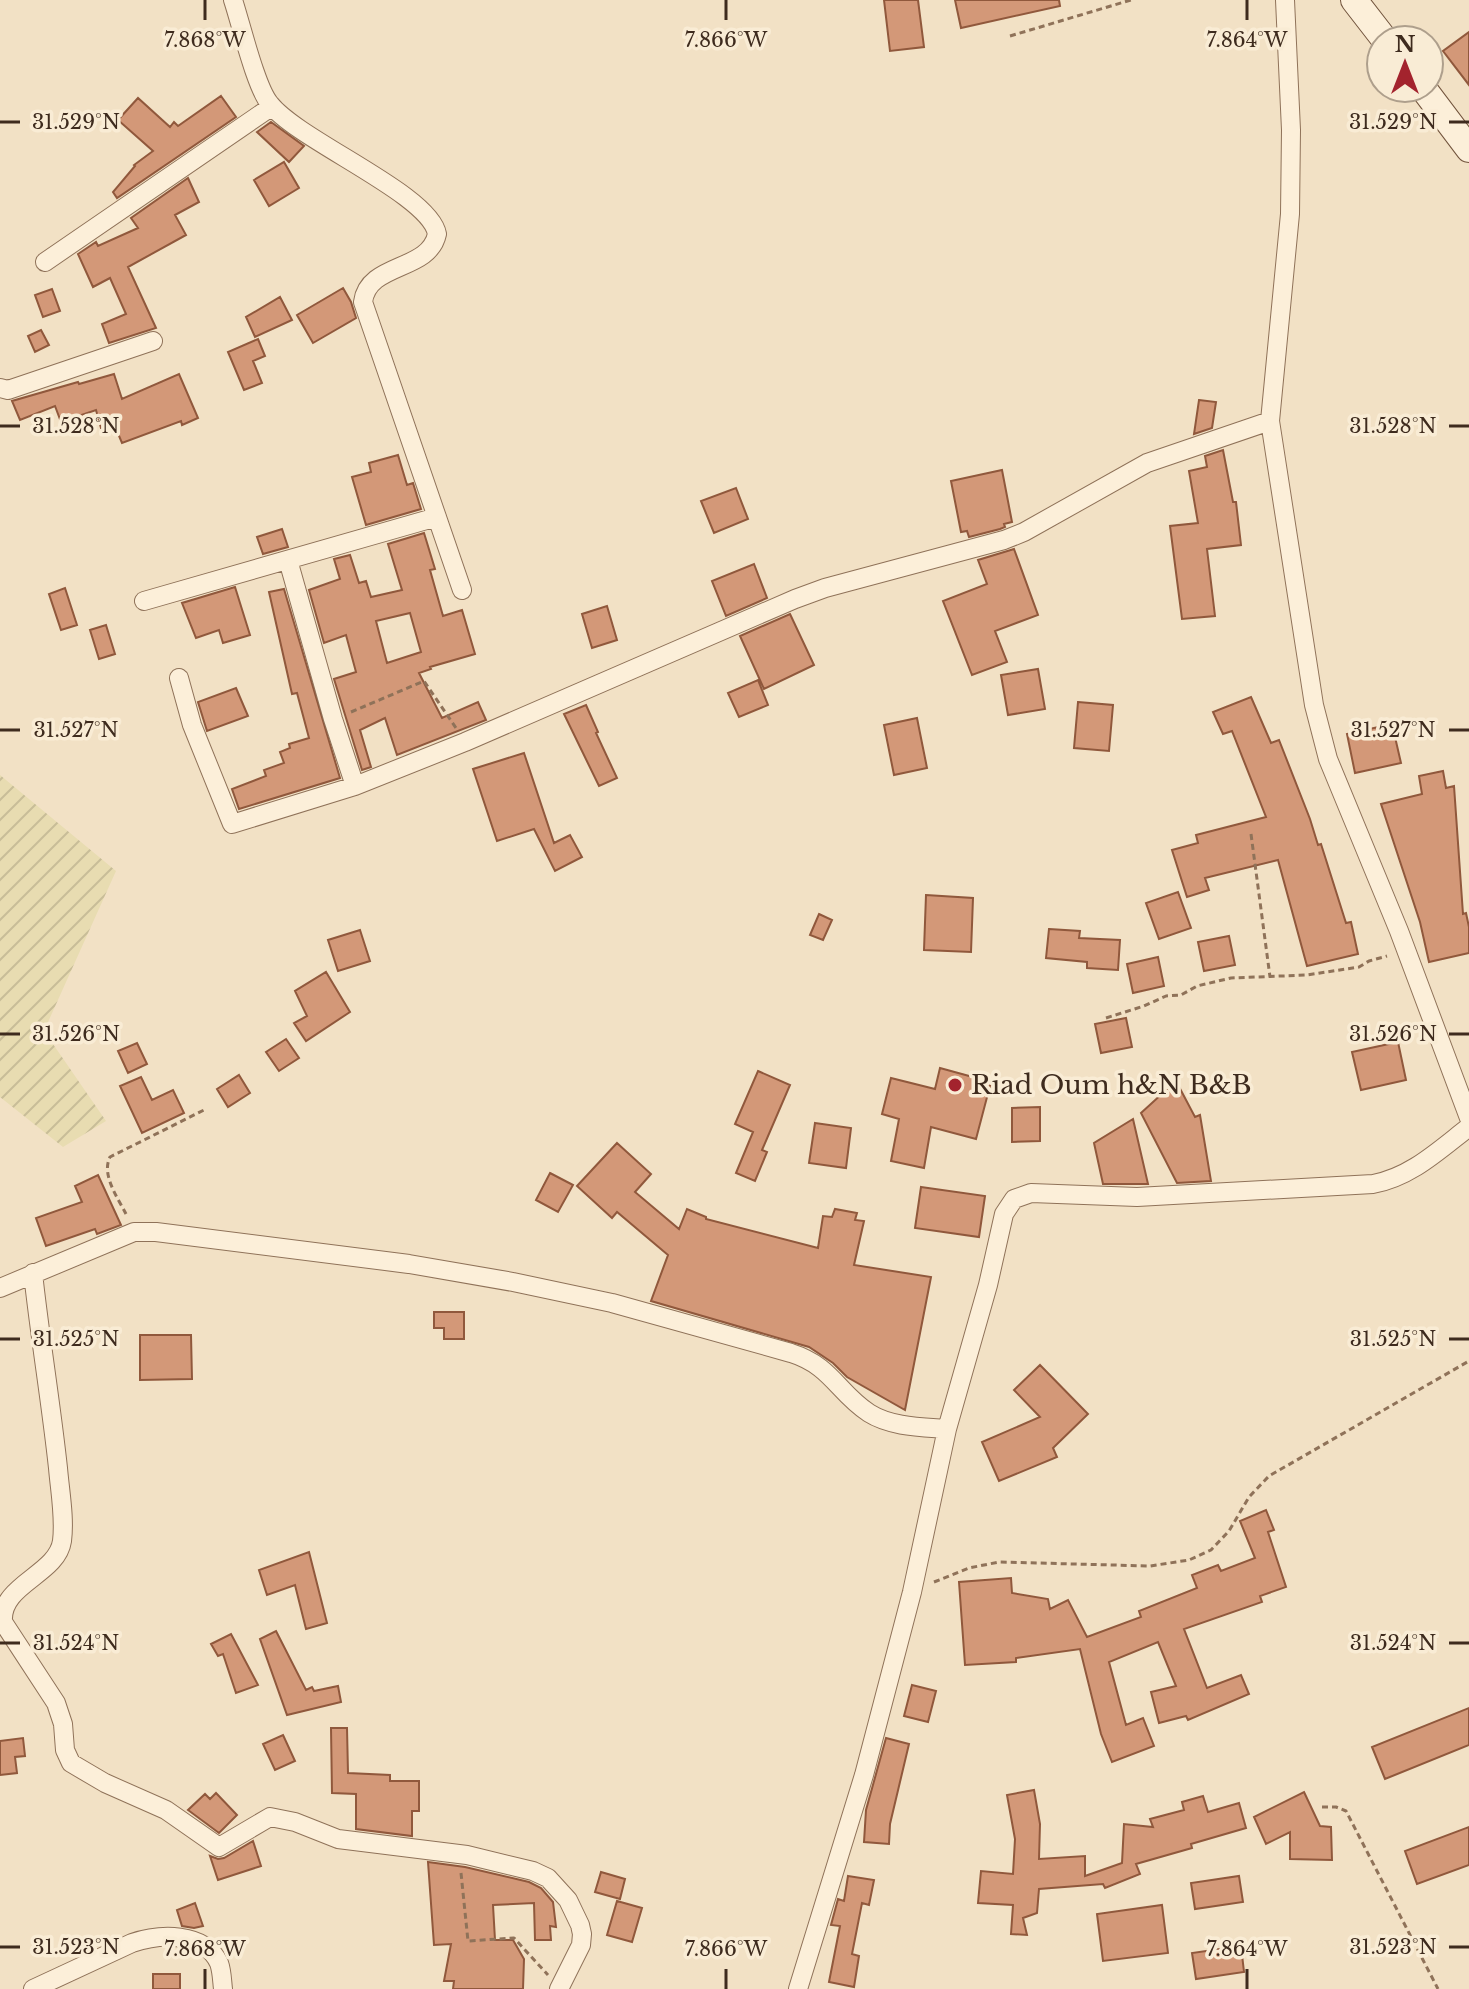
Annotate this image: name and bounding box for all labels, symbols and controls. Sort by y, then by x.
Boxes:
north arrow [1365,24,1445,104]
text: 7.868°W [164,28,246,52]
text: 7.866°W [685,28,768,52]
text: 7.864°W [1207,28,1288,52]
text: N [1395,31,1416,58]
text: 31.529°N [32,110,120,134]
text: 31.529°N [1349,110,1437,134]
text: 31.528°N [32,414,120,438]
text: 31.528°N [1349,414,1437,438]
text: 31.527°N [33,718,119,742]
text: 31.527°N [1350,718,1436,742]
text: 31.526°N [32,1022,120,1046]
text: 31.526°N [1349,1022,1437,1046]
place label: Riad Oum h&N B&B [971,1069,1252,1101]
marker: Riad Oum h&N B&B [946,1076,964,1094]
text: 31.525°N [33,1327,119,1351]
text: 31.525°N [1350,1327,1436,1351]
text: 31.524°N [33,1631,119,1655]
text: 31.524°N [1350,1631,1436,1655]
text: 31.523°N [32,1935,120,1959]
text: 31.523°N [1349,1935,1437,1959]
text: 7.868°W [164,1937,246,1961]
text: 7.866°W [685,1937,768,1961]
text: 7.864°W [1207,1937,1288,1961]

